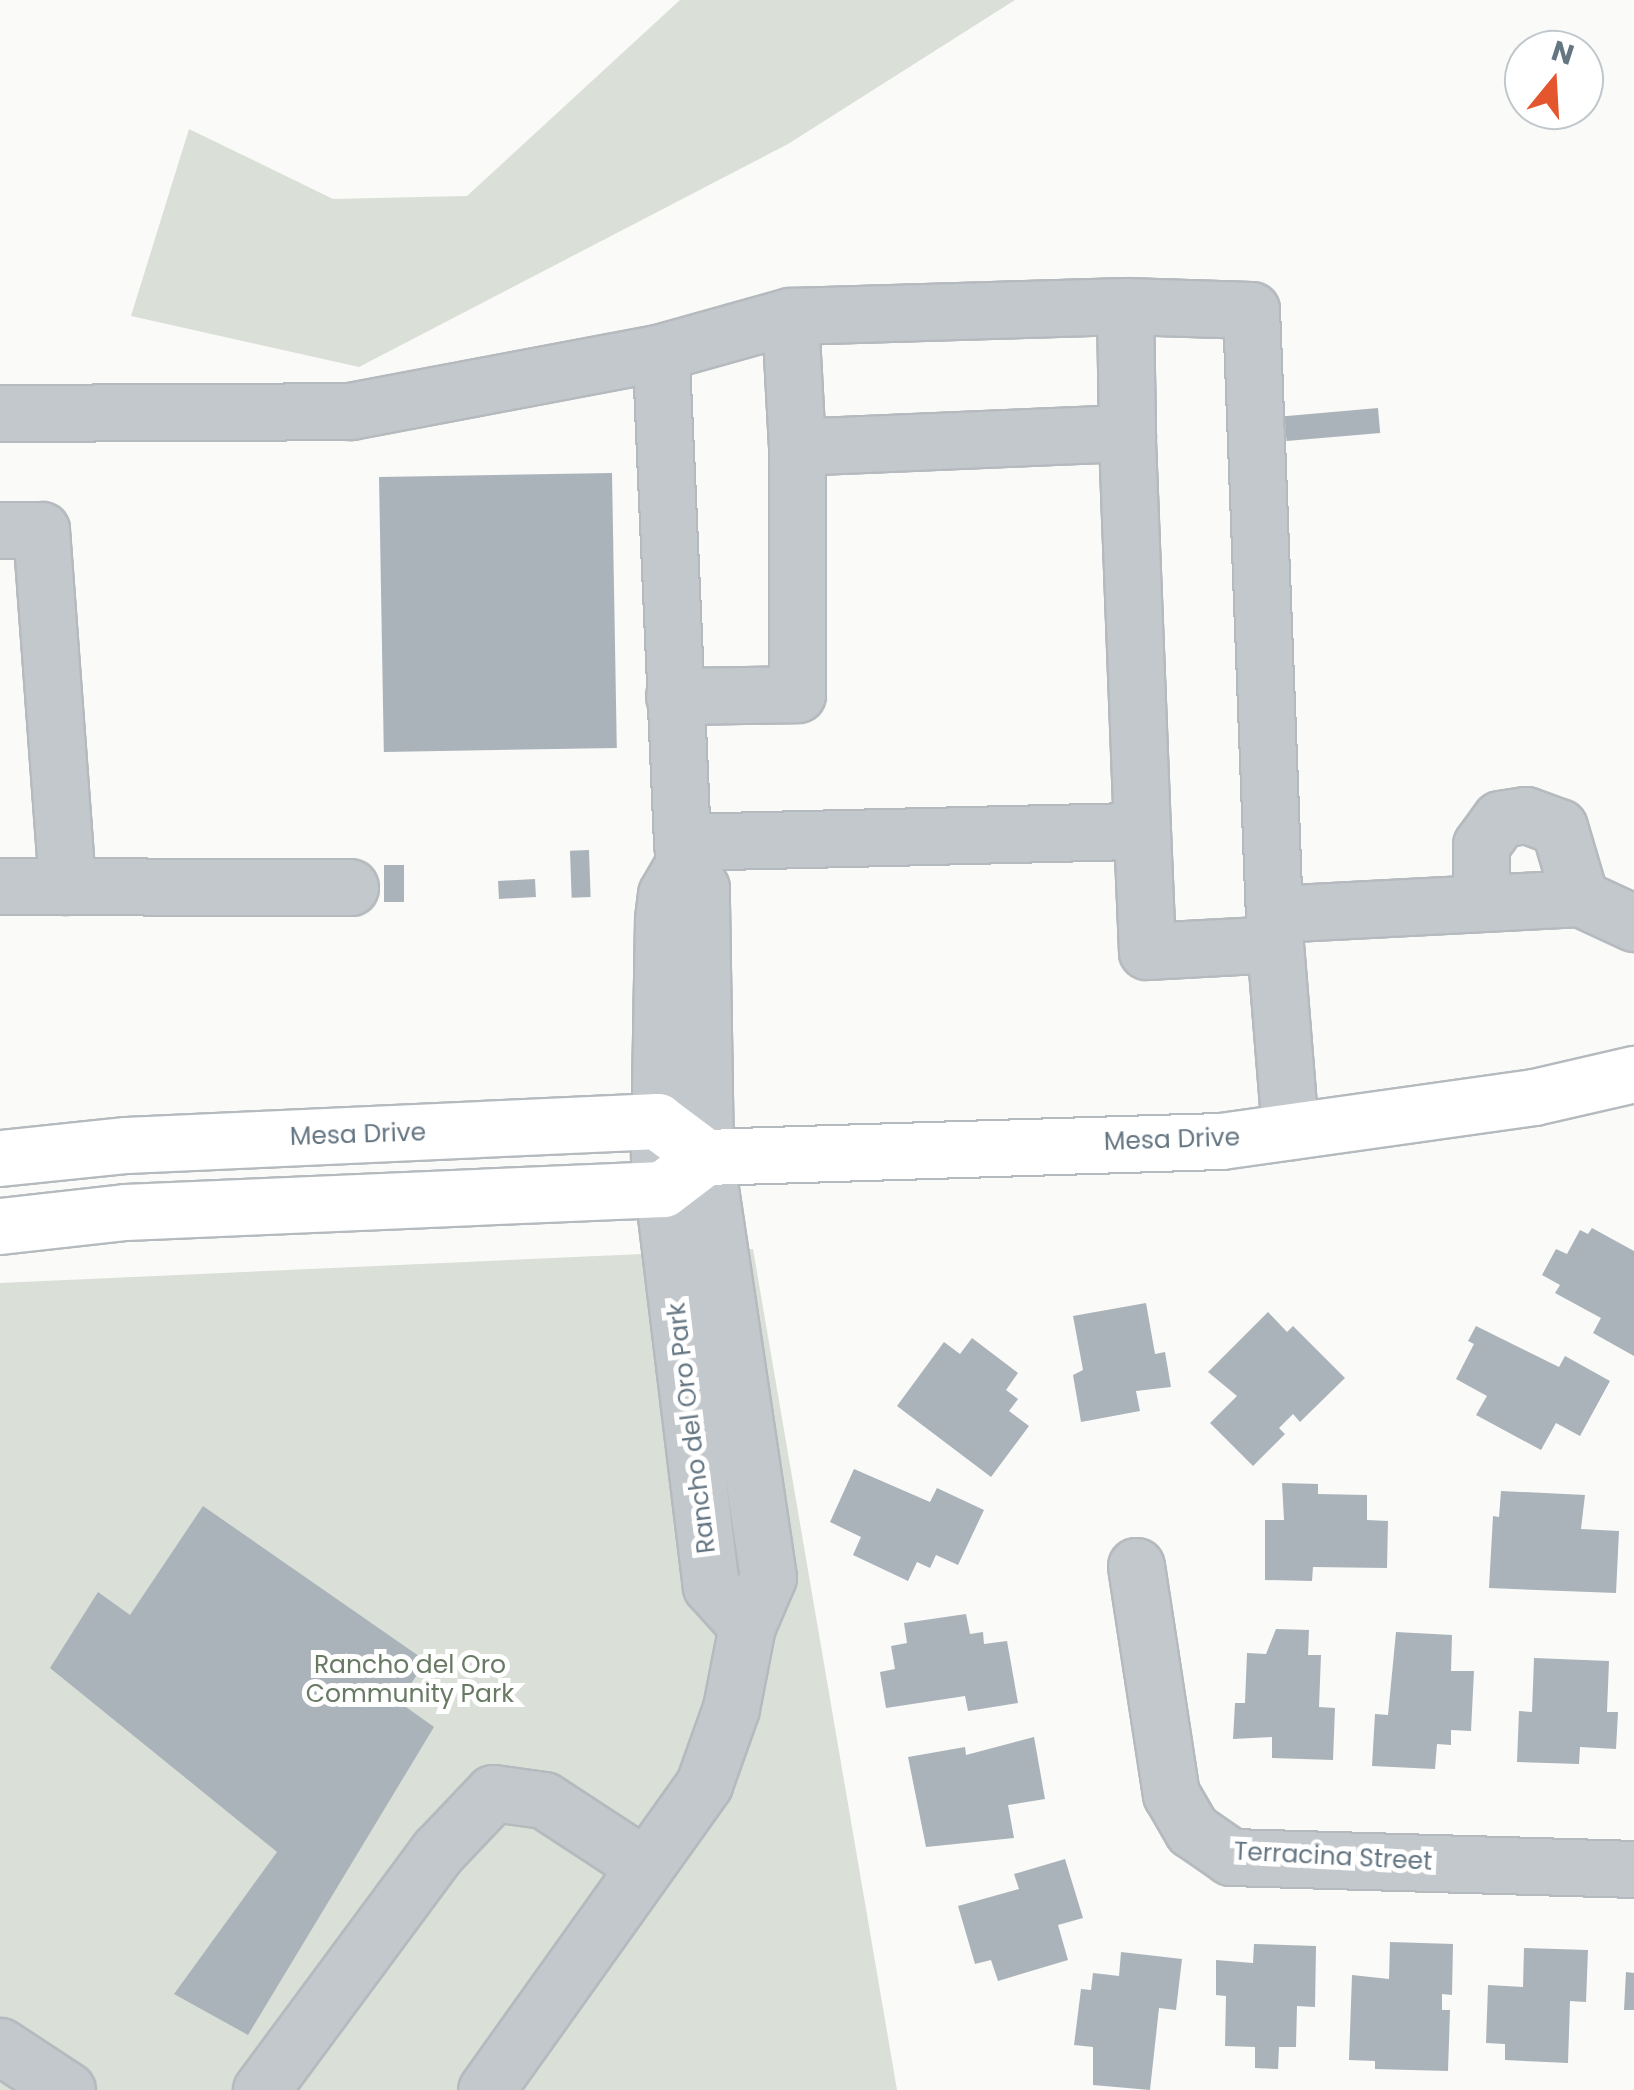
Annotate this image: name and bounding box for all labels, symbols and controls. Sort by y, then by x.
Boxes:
north arrow [1504,30,1604,130]
text: N [1547,31,1579,75]
street label: Mesa Drive [289,1118,427,1152]
street label: Mesa Drive [1103,1123,1241,1157]
street label: Rancho del Oro Park [662,1301,722,1555]
park label: Rancho del Oro Community Park [306,1651,514,1710]
street label: Terracina Street [1233,1837,1433,1877]

